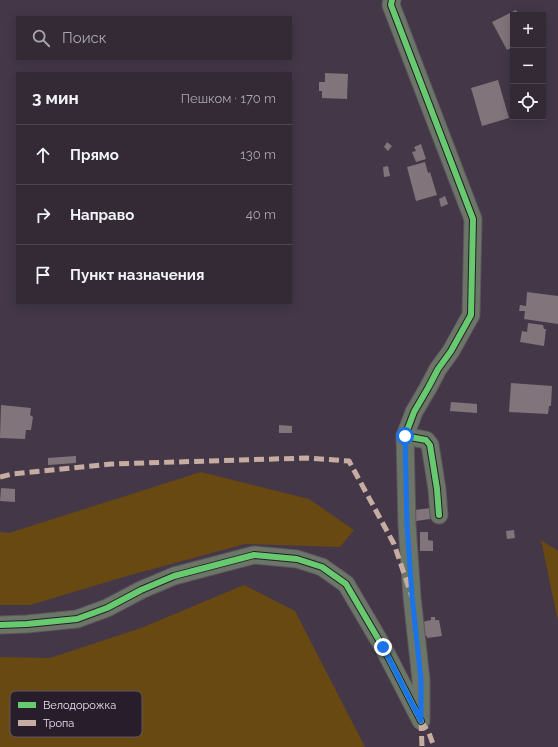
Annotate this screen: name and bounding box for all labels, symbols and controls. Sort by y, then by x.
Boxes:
map controls [510,12,546,120]
button: + [510,12,546,48]
search box [16,16,292,60]
icon: search [30,27,52,49]
text: Поиск [62,29,107,47]
button: − [510,48,546,84]
button: locate [510,84,546,120]
text: 3 мин [32,88,79,108]
text: Пешком · 170 m [181,91,276,106]
icon: ahead [32,144,54,166]
text: Прямо [70,146,119,164]
text: 130 m [240,147,276,162]
icon: right [32,204,54,226]
text: Направо [70,206,134,224]
text: 40 m [246,207,276,222]
icon: arrive [32,264,54,286]
text: Пункт назначения [70,266,204,284]
route start [396,427,414,445]
route end [374,638,392,656]
legend [10,691,142,737]
text: Велодорожка [43,699,116,712]
text: Тропа [43,717,74,730]

